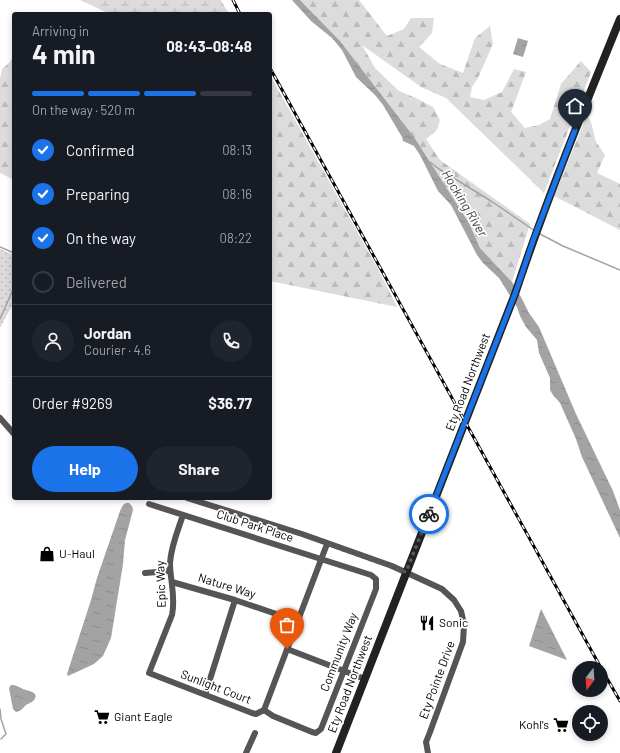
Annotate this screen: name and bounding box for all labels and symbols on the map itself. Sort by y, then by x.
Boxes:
pin [558,89,592,130]
water label: Hocking River [439,167,491,240]
street label: Ety Road Northwest [442,331,492,432]
courier [409,494,449,534]
street label: Club Park Place [215,506,296,544]
shop icon: U-Haul [38,545,56,563]
place label: U-Haul [59,546,95,560]
street label: Epic Way [152,560,168,608]
street label: Nature Way [197,570,258,601]
pin [270,608,304,649]
street label: Community Way [317,610,360,693]
restaurant icon: Sonic [418,614,436,632]
place label: Sonic [439,615,468,629]
street label: Ety Road Northwest [324,633,374,734]
street label: Ety Pointe Drive [415,639,457,721]
north arrow [572,661,608,697]
street label: Sunlight Court [179,666,254,706]
supermarket icon: Giant Eagle [93,708,111,726]
place label: Giant Eagle [114,709,173,723]
supermarket icon: Kohl's [552,716,570,734]
place label: Kohl's [519,717,549,731]

